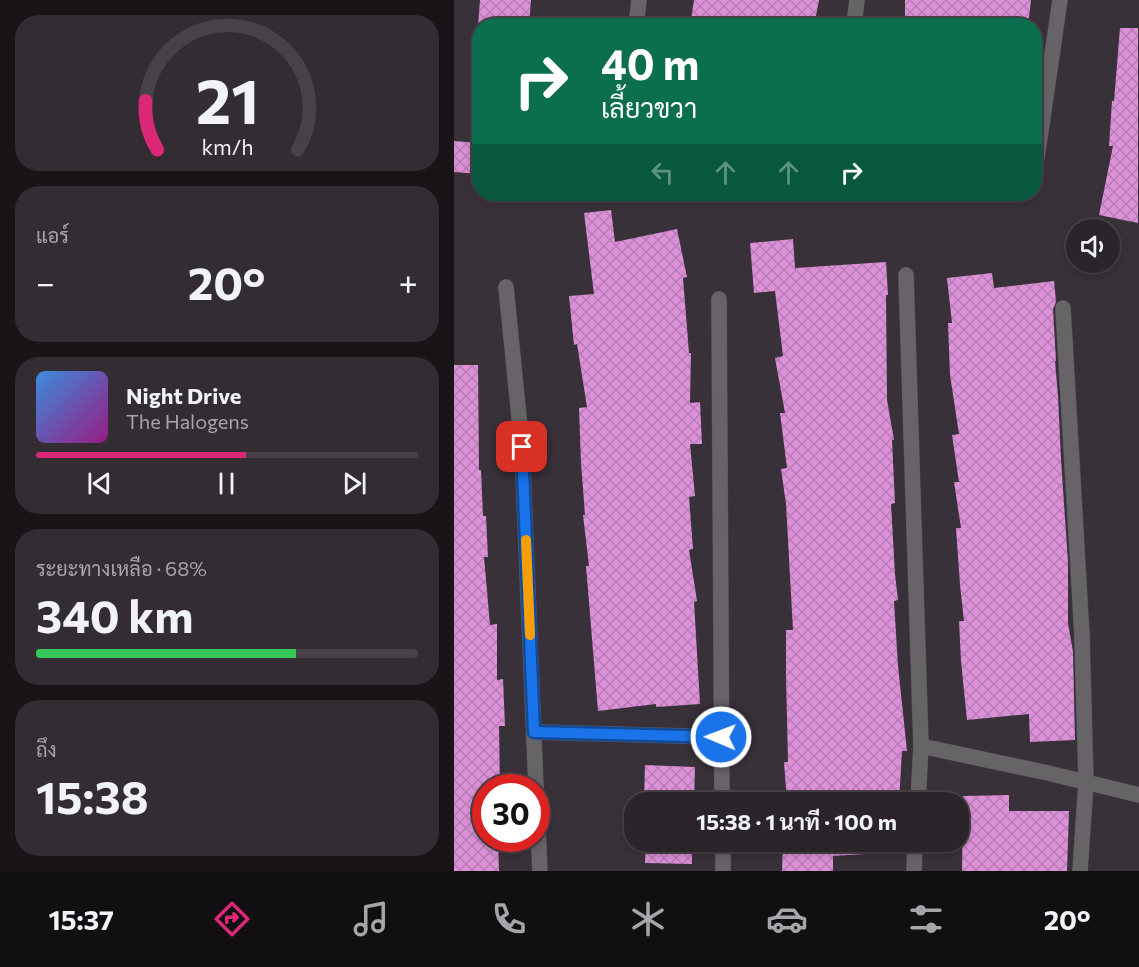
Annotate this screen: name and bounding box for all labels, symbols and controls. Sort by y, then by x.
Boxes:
text: 40 m [601,37,699,89]
icon: right [502,42,580,120]
text: 21 [195,61,259,137]
text: เลี้ยวขวา [601,91,697,124]
text: km/h [201,133,253,159]
icon: left [646,156,679,189]
icon: ahead [709,156,742,189]
icon: ahead [772,156,805,189]
icon: right [835,156,868,189]
map controls [1066,219,1120,273]
button: sound [1066,219,1120,273]
text: แอร์ [36,223,69,247]
text: 20° [188,254,266,309]
text: − [36,261,55,302]
text: + [399,261,418,302]
text: Night Drive [126,382,241,409]
text: The Halogens [126,409,249,433]
pin [496,421,547,472]
icon: arrive [505,430,538,463]
icon: previous [83,467,116,500]
icon: pause [210,467,243,500]
icon: next [338,467,371,500]
text: ระยะทางเหลือ · 68% [36,556,207,580]
text: 340 km [36,587,193,642]
position arrow [689,705,753,769]
text: ถึง [36,737,57,761]
text: 15:38 [36,768,149,823]
speed limit sign: 30 [472,774,550,852]
text: 15:38 · 1 นาที · 100 m [696,808,897,835]
icon: directions [211,898,253,940]
icon: music [350,898,392,940]
icon: phone [488,898,530,940]
icon: climate [627,898,669,940]
icon: car [766,898,808,940]
icon: filters [905,898,947,940]
text: 15:37 [48,903,114,936]
text: 20° [1044,903,1090,936]

